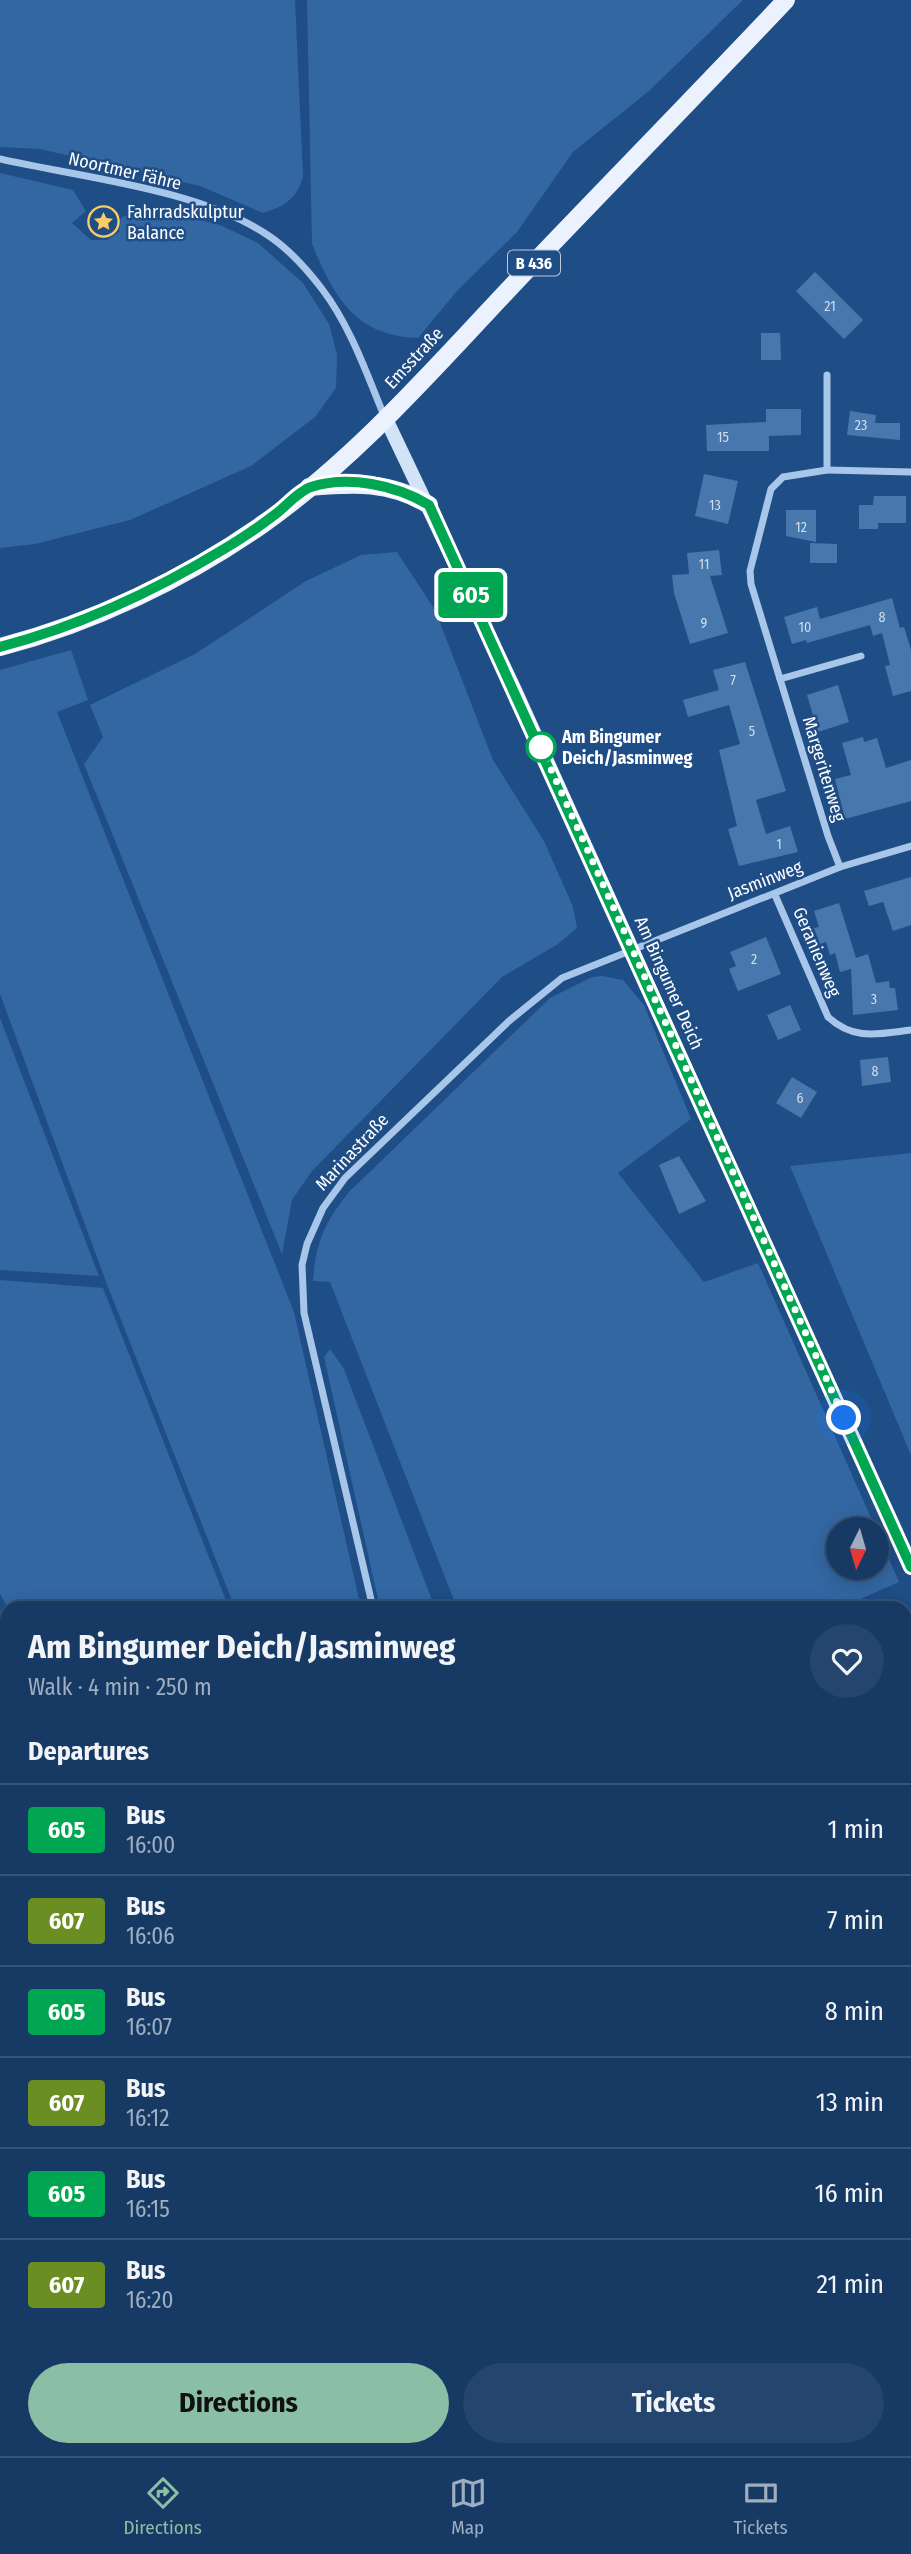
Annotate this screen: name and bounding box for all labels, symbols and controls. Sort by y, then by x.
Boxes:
street label: Noortmer Fähre [66,147,184,195]
place label: Fahrradskulptur Balance [127,201,245,244]
place icon: Fahrradskulptur Balance [87,205,121,239]
road number: B 436 [508,250,560,276]
house number: 21 [824,298,836,315]
street label: Emsstraße [380,323,448,393]
house number: 23 [855,417,867,434]
house number: 15 [717,429,729,446]
house number: 13 [709,497,721,514]
house number: 12 [795,519,807,536]
house number: 11 [699,556,709,573]
line badge: 605 [431,572,511,618]
text: 605 [452,581,490,609]
house number: 8 [879,609,886,626]
house number: 9 [701,615,708,632]
house number: 10 [799,619,811,636]
house number: 7 [730,672,736,689]
street label: Margeritenweg [798,714,851,825]
house number: 5 [749,723,755,740]
place label: Am Bingumer Deich/Jasminweg [561,726,692,769]
marker: Am Bingumer Deich/Jasminweg [526,732,556,762]
house number: 1 [776,836,782,853]
street label: Jasminweg [725,856,806,904]
street label: Geranienweg [788,904,846,1001]
street label: Am Bingumer Deich [630,913,708,1053]
house number: 2 [751,951,757,968]
house number: 3 [871,991,877,1008]
house number: 8 [872,1063,879,1080]
house number: 6 [797,1090,804,1107]
street label: Marinastraße [311,1109,393,1195]
your location [826,1400,861,1435]
north arrow [826,1517,889,1580]
map controls [826,1517,889,1580]
button: heart [810,1624,884,1698]
text: Am Bingumer Deich/Jasminweg [28,1627,455,1667]
text: Walk · 4 min · 250 m [28,1673,212,1701]
text: Departures [28,1736,149,1767]
text: Bus [126,1800,165,1831]
text: 1 min [828,1814,884,1845]
text: 605 [48,1816,85,1844]
text: 16:00 [126,1831,175,1859]
text: Bus [126,1891,165,1922]
text: 7 min [827,1905,884,1936]
text: 607 [49,1907,84,1935]
text: 16:06 [126,1922,175,1950]
text: Bus [126,1982,165,2013]
text: 8 min [825,1996,884,2027]
text: 605 [48,1998,85,2026]
text: 16:07 [126,2013,172,2041]
text: Bus [126,2073,165,2104]
text: 13 min [816,2087,884,2118]
text: 607 [49,2089,84,2117]
text: 16:12 [126,2104,169,2132]
text: Bus [126,2164,165,2195]
text: 16 min [815,2178,884,2209]
text: 605 [48,2180,85,2208]
text: 16:15 [126,2195,170,2223]
text: Bus [126,2255,165,2286]
text: 21 min [817,2269,884,2300]
text: 607 [49,2271,84,2299]
text: 16:20 [126,2286,173,2314]
button: Directions [28,2363,449,2443]
button: Tickets [463,2363,884,2443]
tab: Directions [123,2474,202,2539]
tab: Map [449,2474,487,2539]
tab: Tickets [733,2474,788,2539]

